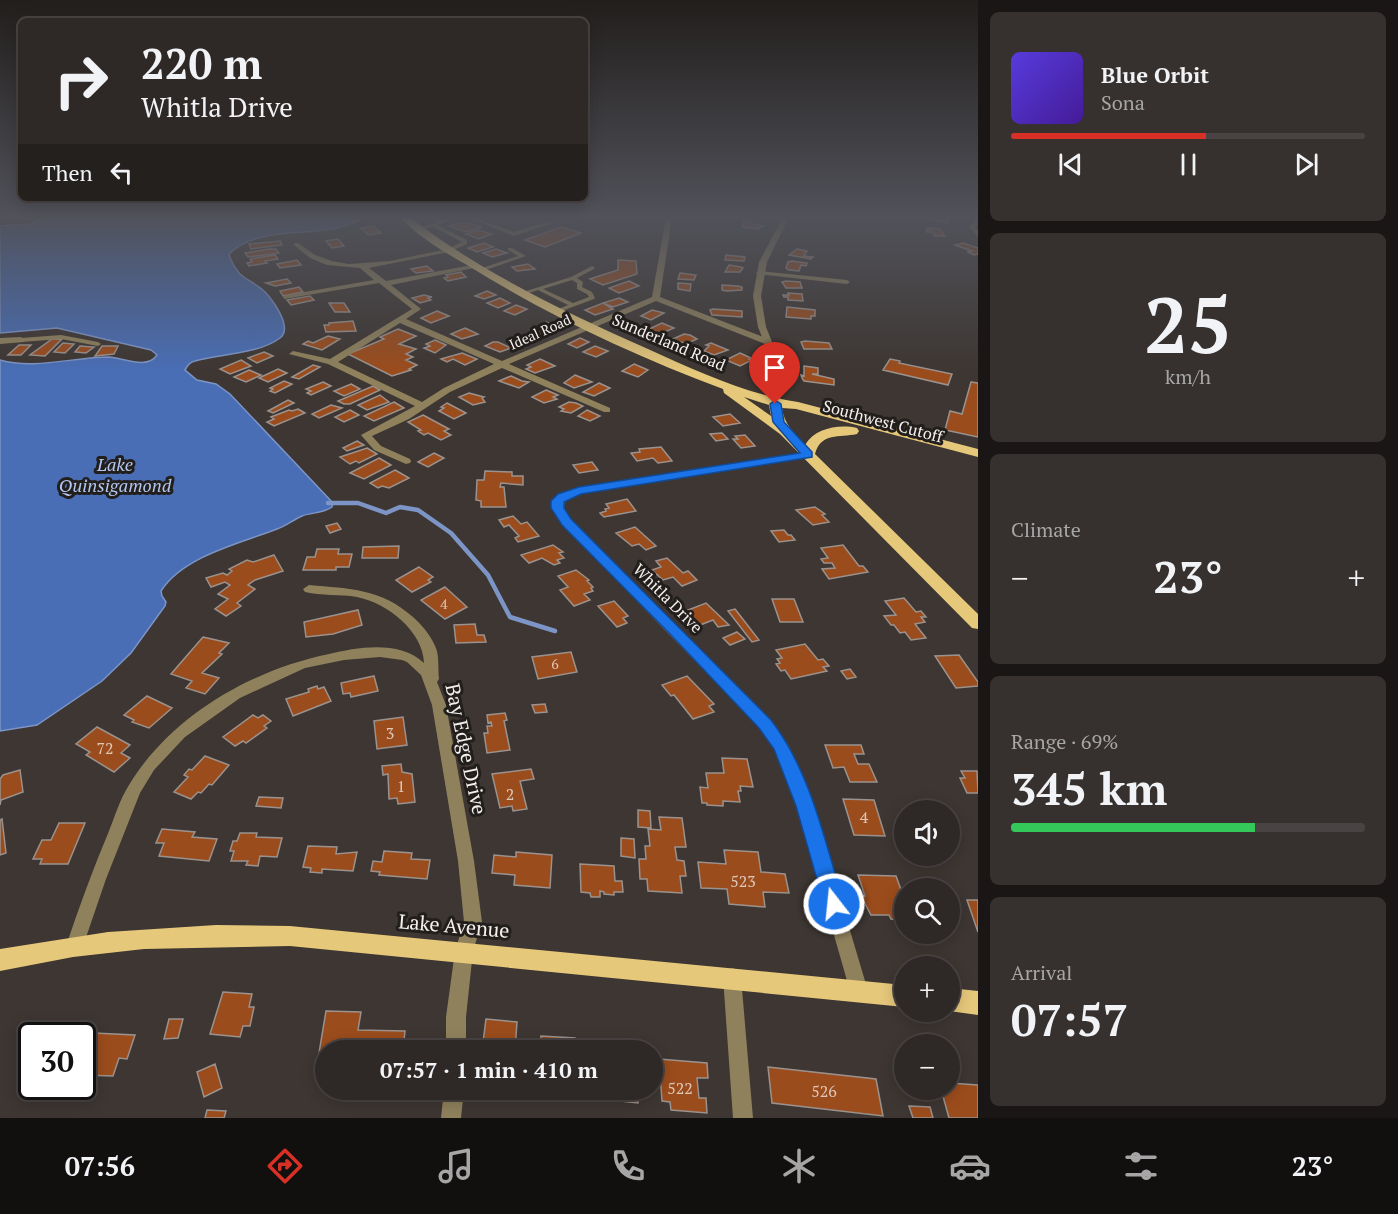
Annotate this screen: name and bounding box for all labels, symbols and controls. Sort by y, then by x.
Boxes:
text: 220 m [141,35,262,91]
icon: right [42,42,120,120]
text: Blue Orbit [1101,60,1209,89]
text: Whitla Drive [141,89,293,125]
text: Sona [1101,89,1145,116]
icon: previous [1054,148,1087,181]
icon: pause [1172,148,1205,181]
icon: next [1290,148,1323,181]
icon: left [105,156,138,189]
text: Then [42,158,93,187]
text: 25 [1144,272,1232,375]
street label: Sunderland Road [609,308,729,376]
street label: Ideal Road [506,309,574,354]
pin [749,342,800,404]
icon: arrive [758,351,791,384]
text: km/h [1165,363,1211,390]
street label: Southwest Cutoff [821,394,947,448]
water label: Lake Quinsigamond [59,452,172,497]
text: Climate [1011,516,1081,543]
text: 23° [1153,546,1223,606]
text: − [1011,556,1029,599]
text: + [1347,556,1365,599]
street label: Whitla Drive [628,558,708,638]
house number: 4 [440,594,448,613]
house number: 6 [551,654,559,673]
street label: Bay Edge Drive [439,681,494,817]
house number: 3 [386,722,394,744]
text: Range · 69% [1011,728,1118,755]
house number: 72 [96,737,114,759]
text: 345 km [1011,758,1167,818]
house number: 1 [397,775,405,797]
house number: 2 [506,783,514,805]
map controls [894,800,960,1100]
button: sound [894,800,960,866]
house number: 4 [860,806,869,828]
house number: 523 [730,870,756,892]
position arrow [802,872,866,936]
button: search [894,878,960,944]
street label: Lake Avenue [397,907,511,944]
button: + [894,956,960,1022]
text: Arrival [1011,959,1072,986]
text: 07:57 [1011,989,1128,1049]
speed limit sign: 30 [18,1022,96,1100]
button: − [894,1034,960,1100]
text: 07:57 · 1 min · 410 m [380,1055,598,1084]
house number: 522 [667,1077,693,1099]
house number: 526 [811,1080,837,1102]
icon: directions [264,1145,306,1187]
icon: music [435,1145,477,1187]
icon: phone [607,1145,649,1187]
icon: climate [778,1145,820,1187]
icon: car [949,1145,991,1187]
icon: filters [1120,1145,1162,1187]
text: 07:56 [65,1148,135,1184]
text: 23° [1292,1148,1333,1184]

